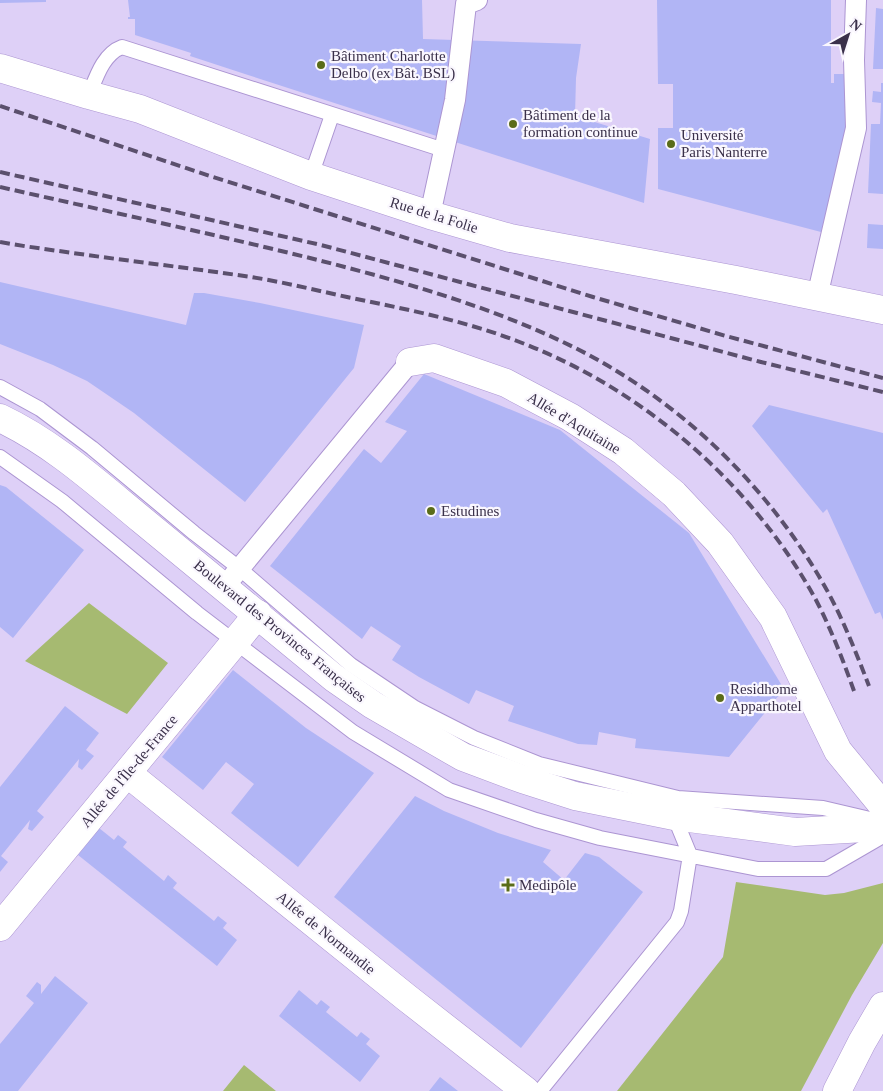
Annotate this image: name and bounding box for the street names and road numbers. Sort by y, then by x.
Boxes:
street label: Rue de la Folie [388,194,480,236]
street label: Allée d'Aquitaine [525,389,624,457]
street label: Boulevard des Provinces Françaises [191,557,369,705]
street label: Allée de l'Île-de-France [77,711,181,830]
street label: Allée de Normandie [274,889,379,978]

